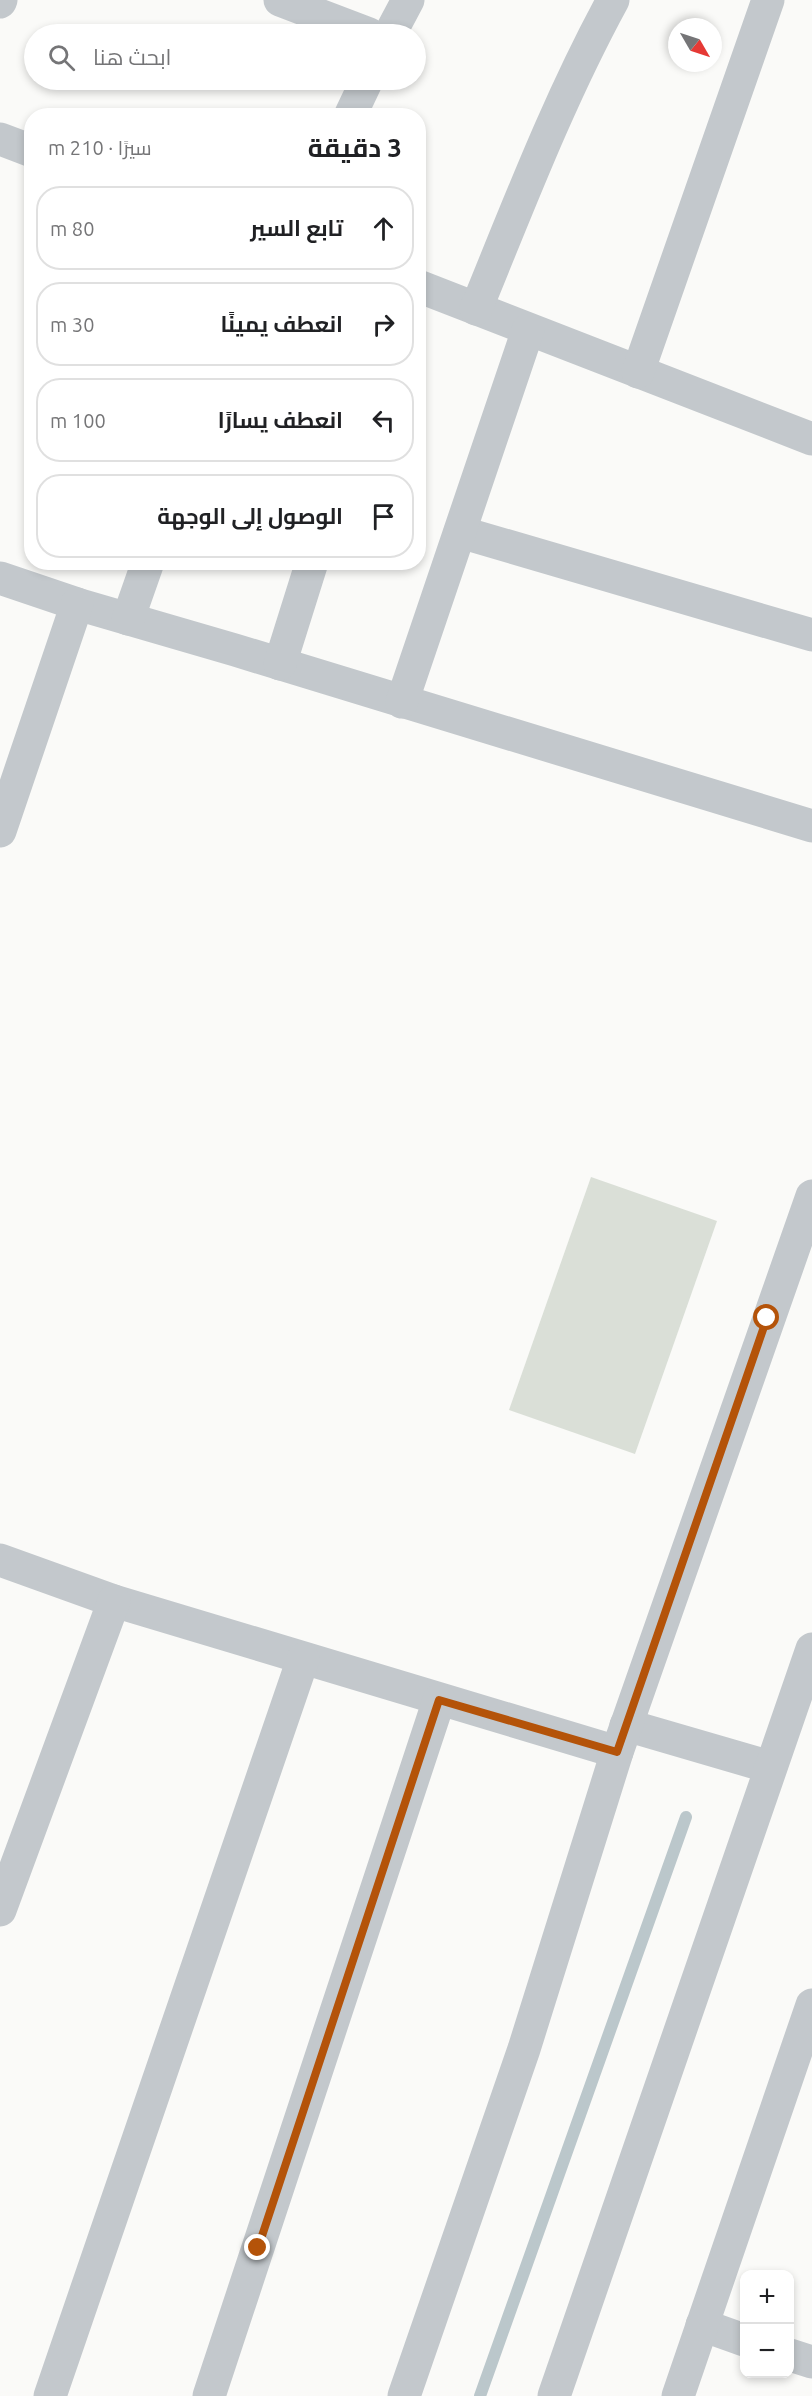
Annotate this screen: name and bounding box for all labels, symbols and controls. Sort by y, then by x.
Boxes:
north arrow [668,18,722,72]
search box [24,24,426,90]
icon: search [45,41,78,74]
text: ابحث هنا [93,44,172,69]
text: 3 دقيقة [308,133,402,162]
text: سيرًا · 210 m [48,136,152,159]
icon: ahead [367,212,400,245]
text: تابع السير [250,215,343,240]
text: 80 m [50,217,94,240]
icon: right [367,308,400,341]
text: انعطف يمينًا [221,311,343,336]
text: 30 m [50,313,94,336]
icon: left [367,404,400,437]
text: انعطف يسارًا [218,407,343,432]
text: 100 m [50,409,106,432]
icon: arrive [367,500,400,533]
text: الوصول إلى الوجهة [157,503,343,528]
route start [753,1304,779,1330]
route end [244,2234,270,2260]
map controls [740,2270,794,2378]
button: + [740,2270,794,2324]
button: − [740,2324,794,2378]

